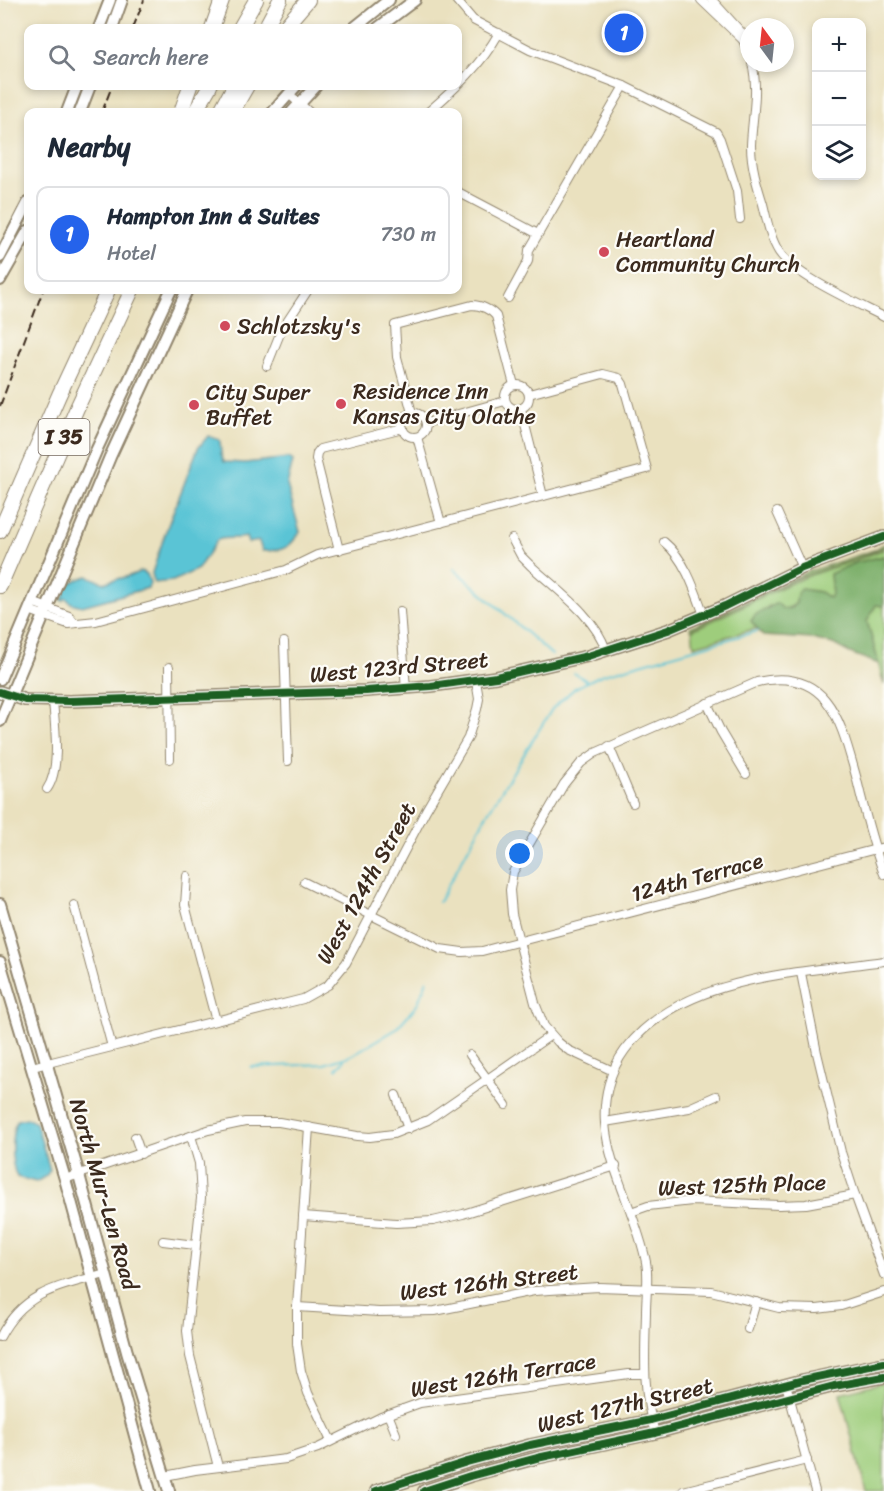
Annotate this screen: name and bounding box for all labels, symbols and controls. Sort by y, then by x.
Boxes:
pin: 1 [604,10,644,56]
north arrow [740,18,794,72]
map controls [812,18,866,180]
button: + [812,18,866,72]
search box [24,24,462,90]
text: Search here [93,38,209,77]
icon: search [45,41,78,74]
button: − [812,72,866,126]
text: Nearby [48,124,130,170]
button: layers [812,126,866,180]
text: Hampton Inn & Suites [107,197,320,236]
text: 1 [65,217,74,252]
text: 730 m [380,217,436,252]
place label: Heartland Community Church [616,220,800,284]
text: Hotel [107,236,156,271]
marker: Heartland Community Church [597,245,611,259]
place label: Schlotzsky's [237,307,360,346]
marker: Schlotzsky's [218,319,232,333]
place label: Residence Inn Kansas City Olathe [353,372,536,436]
place label: City Super Buffet [206,373,311,437]
marker: Residence Inn Kansas City Olathe [334,397,348,411]
marker: City Super Buffet [187,398,201,412]
road number: I 35 [38,419,90,455]
street label: West 123rd Street [308,640,490,694]
street label: West 124th Street [305,794,427,971]
your location [505,839,534,868]
street label: 124th Terrace [627,841,768,913]
street label: North Mur-Len Road [58,1094,150,1296]
street label: West 125th Place [657,1163,827,1207]
street label: West 126th Street [398,1252,581,1312]
street label: West 126th Terrace [408,1341,599,1409]
street label: West 127th Street [533,1366,717,1444]

